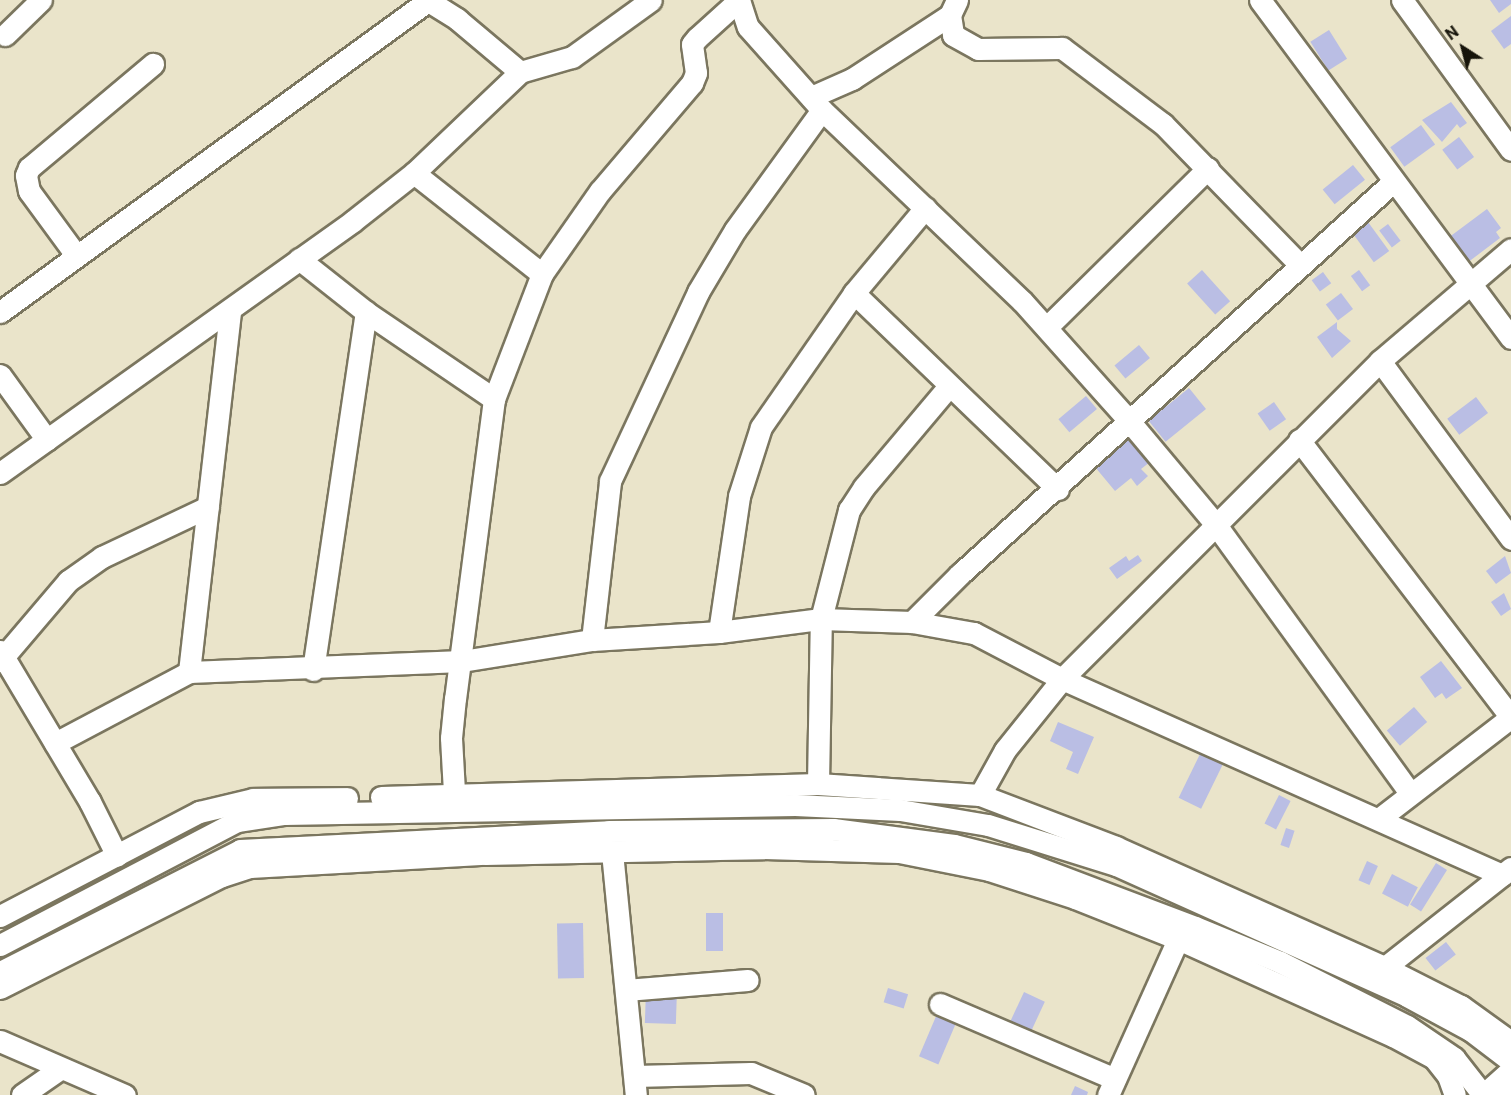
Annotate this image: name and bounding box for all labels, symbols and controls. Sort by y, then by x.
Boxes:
north arrow [1433,18,1493,78]
text: N [1442,22,1462,44]

